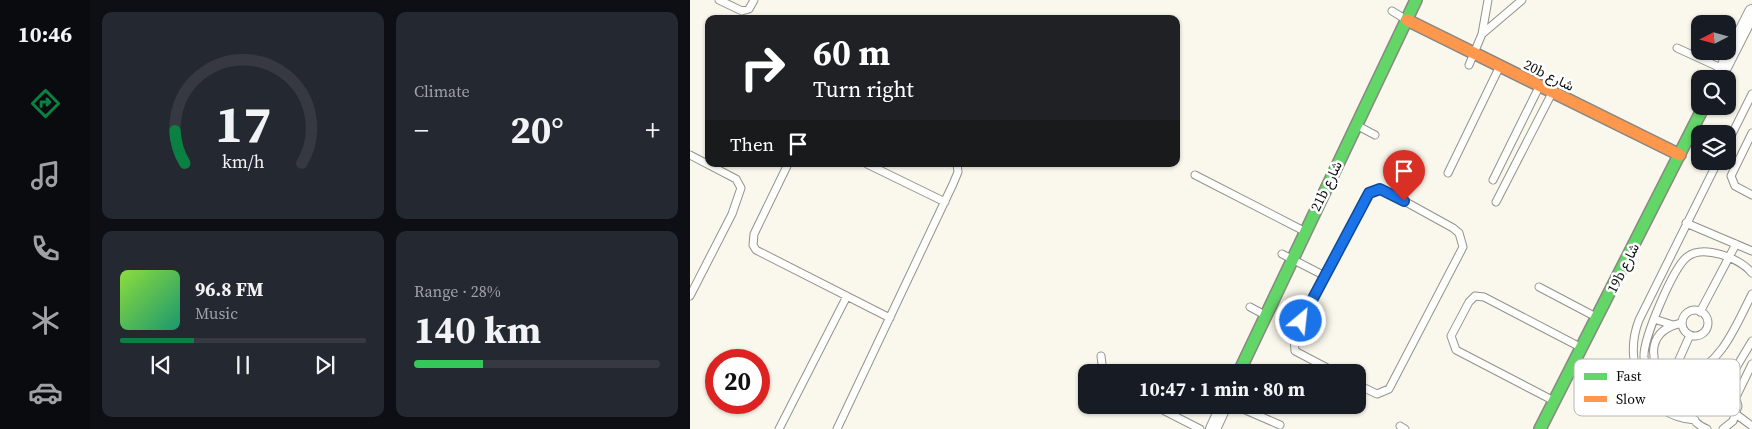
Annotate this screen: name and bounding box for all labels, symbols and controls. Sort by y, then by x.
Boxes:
north arrow [1691,15,1736,60]
map controls [1691,15,1736,170]
text: 10:46 [18,19,72,49]
text: 60 m [813,29,890,77]
icon: right [730,35,795,100]
street label: 20b شارع [1520,54,1577,97]
button: search [1691,70,1736,115]
text: Turn right [813,74,914,104]
text: Climate [414,80,470,102]
icon: directions [28,86,63,121]
text: 17 [215,88,271,159]
text: 20° [510,104,564,156]
text: − [414,111,429,149]
text: + [645,111,660,149]
button: layers [1691,125,1736,170]
icon: arrive [784,130,812,158]
text: Then [730,131,774,157]
text: km/h [222,149,265,174]
pin [1383,150,1425,201]
icon: arrive [1390,157,1418,185]
icon: music [28,158,63,193]
street label: 21b شارع [1305,158,1348,215]
icon: phone [28,231,63,266]
street label: 19b شارع [1602,240,1645,297]
text: 96.8 FM [195,276,264,302]
text: Range · 28% [414,280,501,302]
position arrow [1274,294,1326,346]
text: Music [195,302,238,324]
icon: climate [28,303,63,338]
text: 140 km [414,304,541,356]
speed limit sign: 20 [705,349,770,414]
icon: previous [147,351,175,379]
icon: pause [229,351,257,379]
icon: next [311,351,339,379]
legend [1574,359,1740,416]
text: Fast [1616,366,1642,386]
icon: car [28,375,63,410]
text: 10:47 · 1 min · 80 m [1139,376,1305,402]
text: Slow [1616,389,1646,409]

